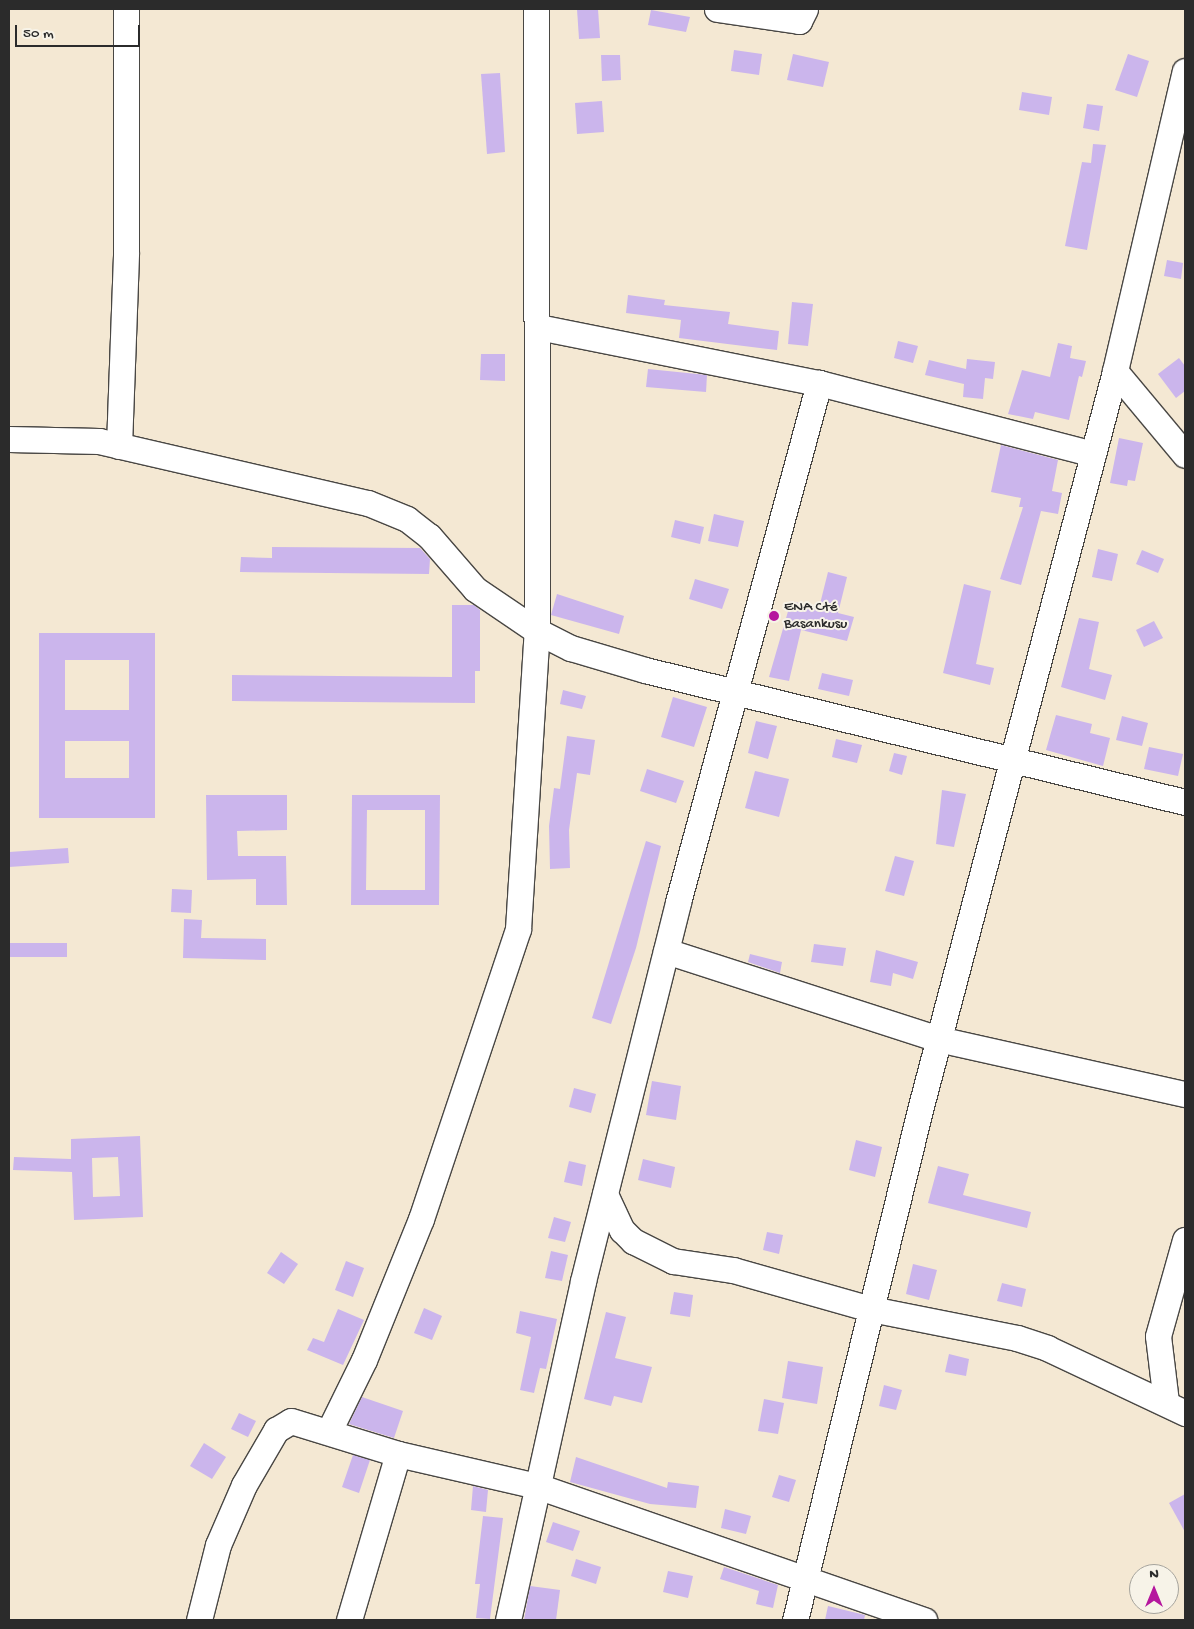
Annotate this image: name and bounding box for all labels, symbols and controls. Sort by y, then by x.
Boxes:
scale bar [18,15,142,47]
text: 50 m [23,25,54,43]
place label: ENA Cté Basankusu [784,598,847,633]
marker: ENA Cté Basankusu [768,610,780,622]
north arrow [1129,1564,1179,1614]
text: N [1149,1566,1159,1583]

